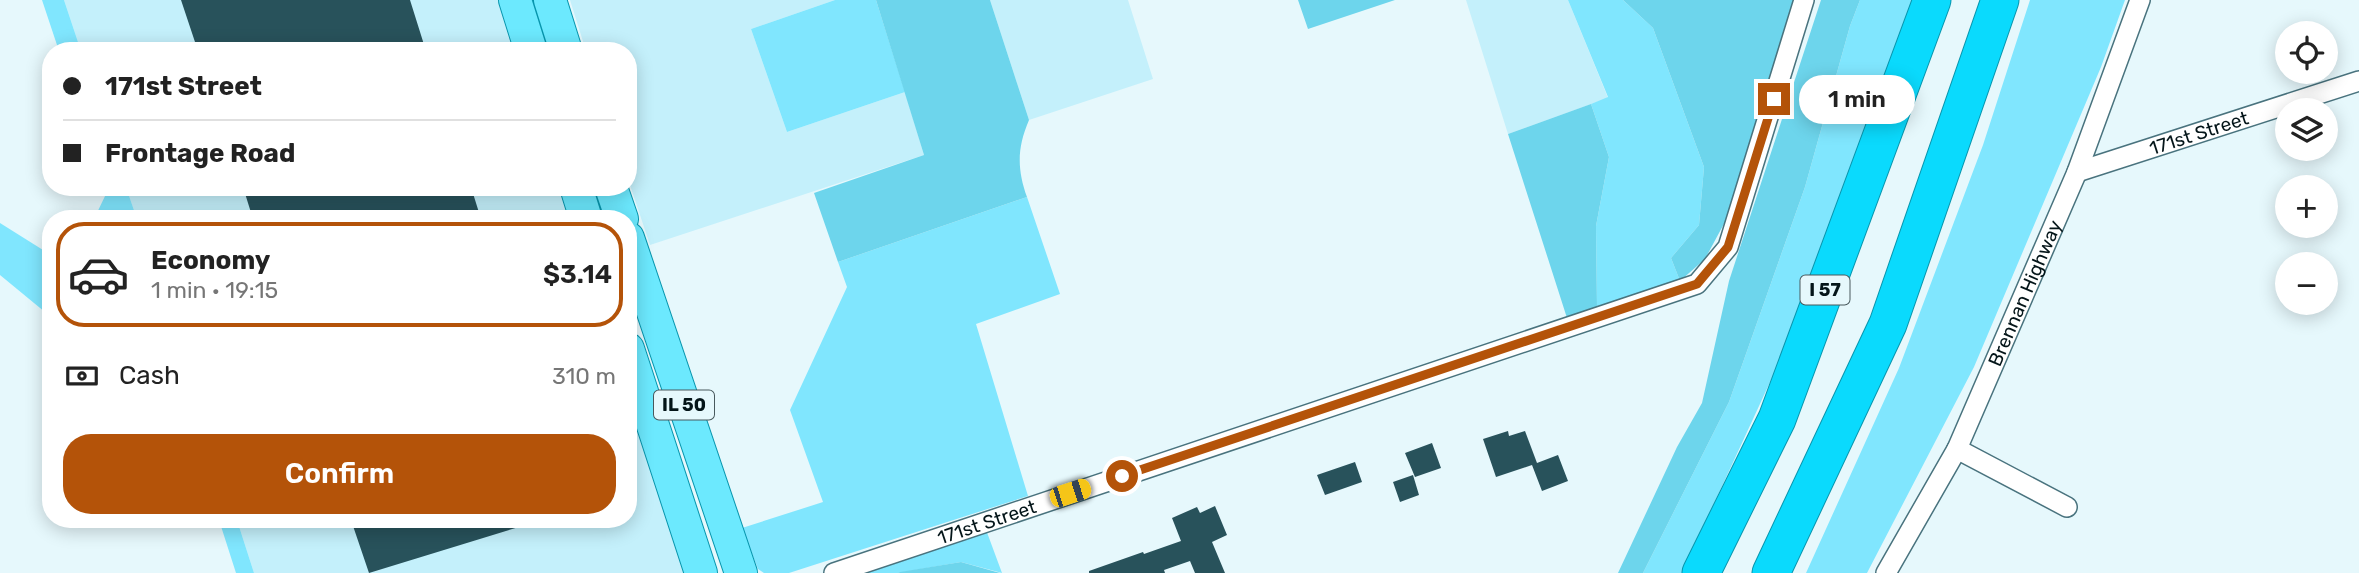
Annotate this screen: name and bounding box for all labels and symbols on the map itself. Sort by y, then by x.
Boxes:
callout: 1 min [1798,74,1914,124]
route end [1758,83,1790,115]
street label: 171st Street [2147,106,2252,160]
street label: Brennan Highway [1983,217,2067,370]
road number: I 57 [1800,276,1850,304]
road number: IL 50 [654,390,714,419]
route start [1106,460,1138,492]
car [1047,477,1094,509]
street label: 171st Street [934,495,1040,550]

